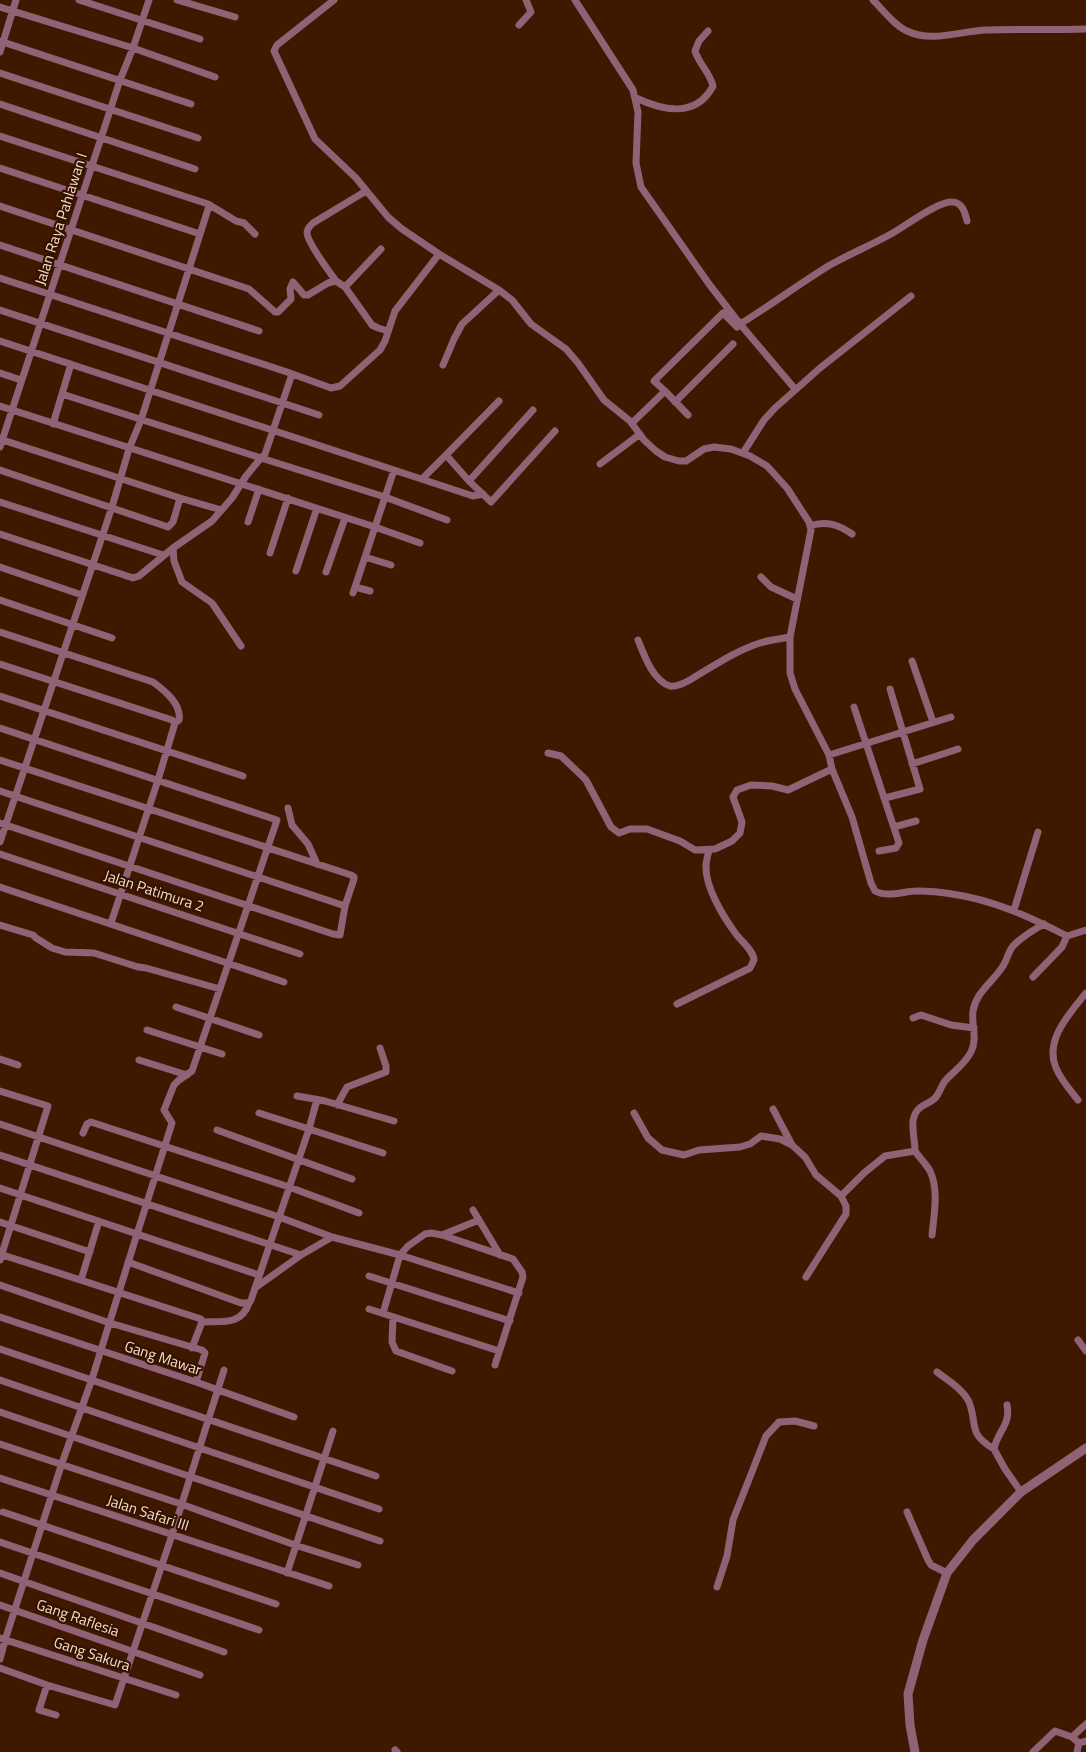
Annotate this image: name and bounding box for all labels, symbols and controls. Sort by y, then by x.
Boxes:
street label: Jalan Raya Pahlawan I [28,150,93,288]
street label: Jalan Patimura 2 [101,864,207,918]
street label: Gang Mawar [122,1334,205,1381]
street label: Jalan Safari III [104,1488,192,1537]
street label: Gang Raflesia [34,1593,123,1643]
street label: Gang Sakura [51,1630,134,1677]

